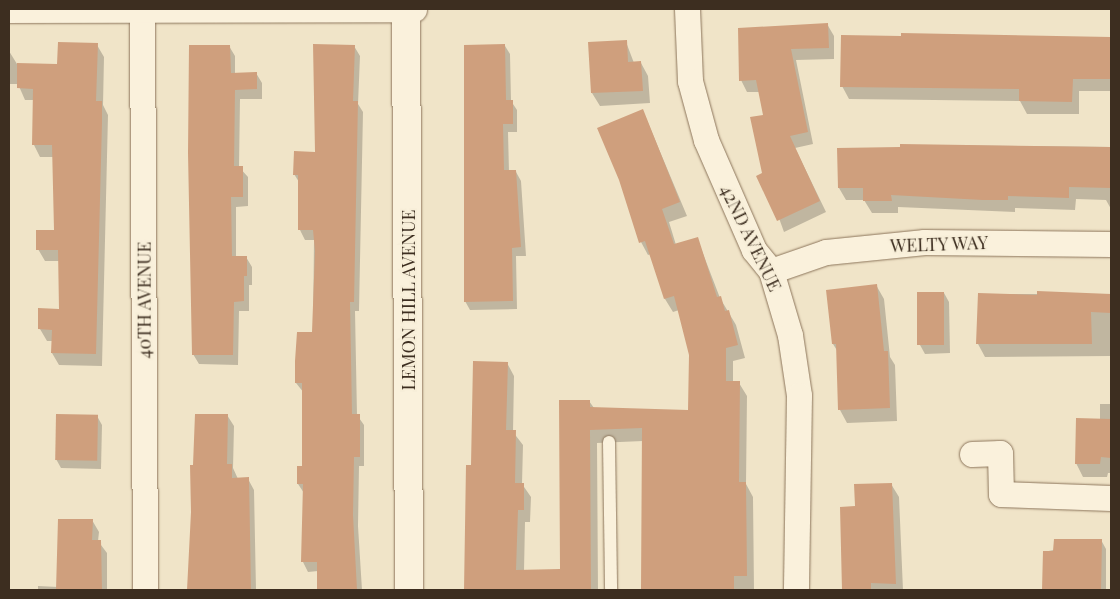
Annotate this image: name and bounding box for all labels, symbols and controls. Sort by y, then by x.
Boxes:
street label: 42ND AVENUE [716,181,786,295]
street label: LEMON HILL AVENUE [397,209,419,391]
street label: WELTY WAY [889,231,989,257]
street label: 40TH AVENUE [133,241,155,359]

